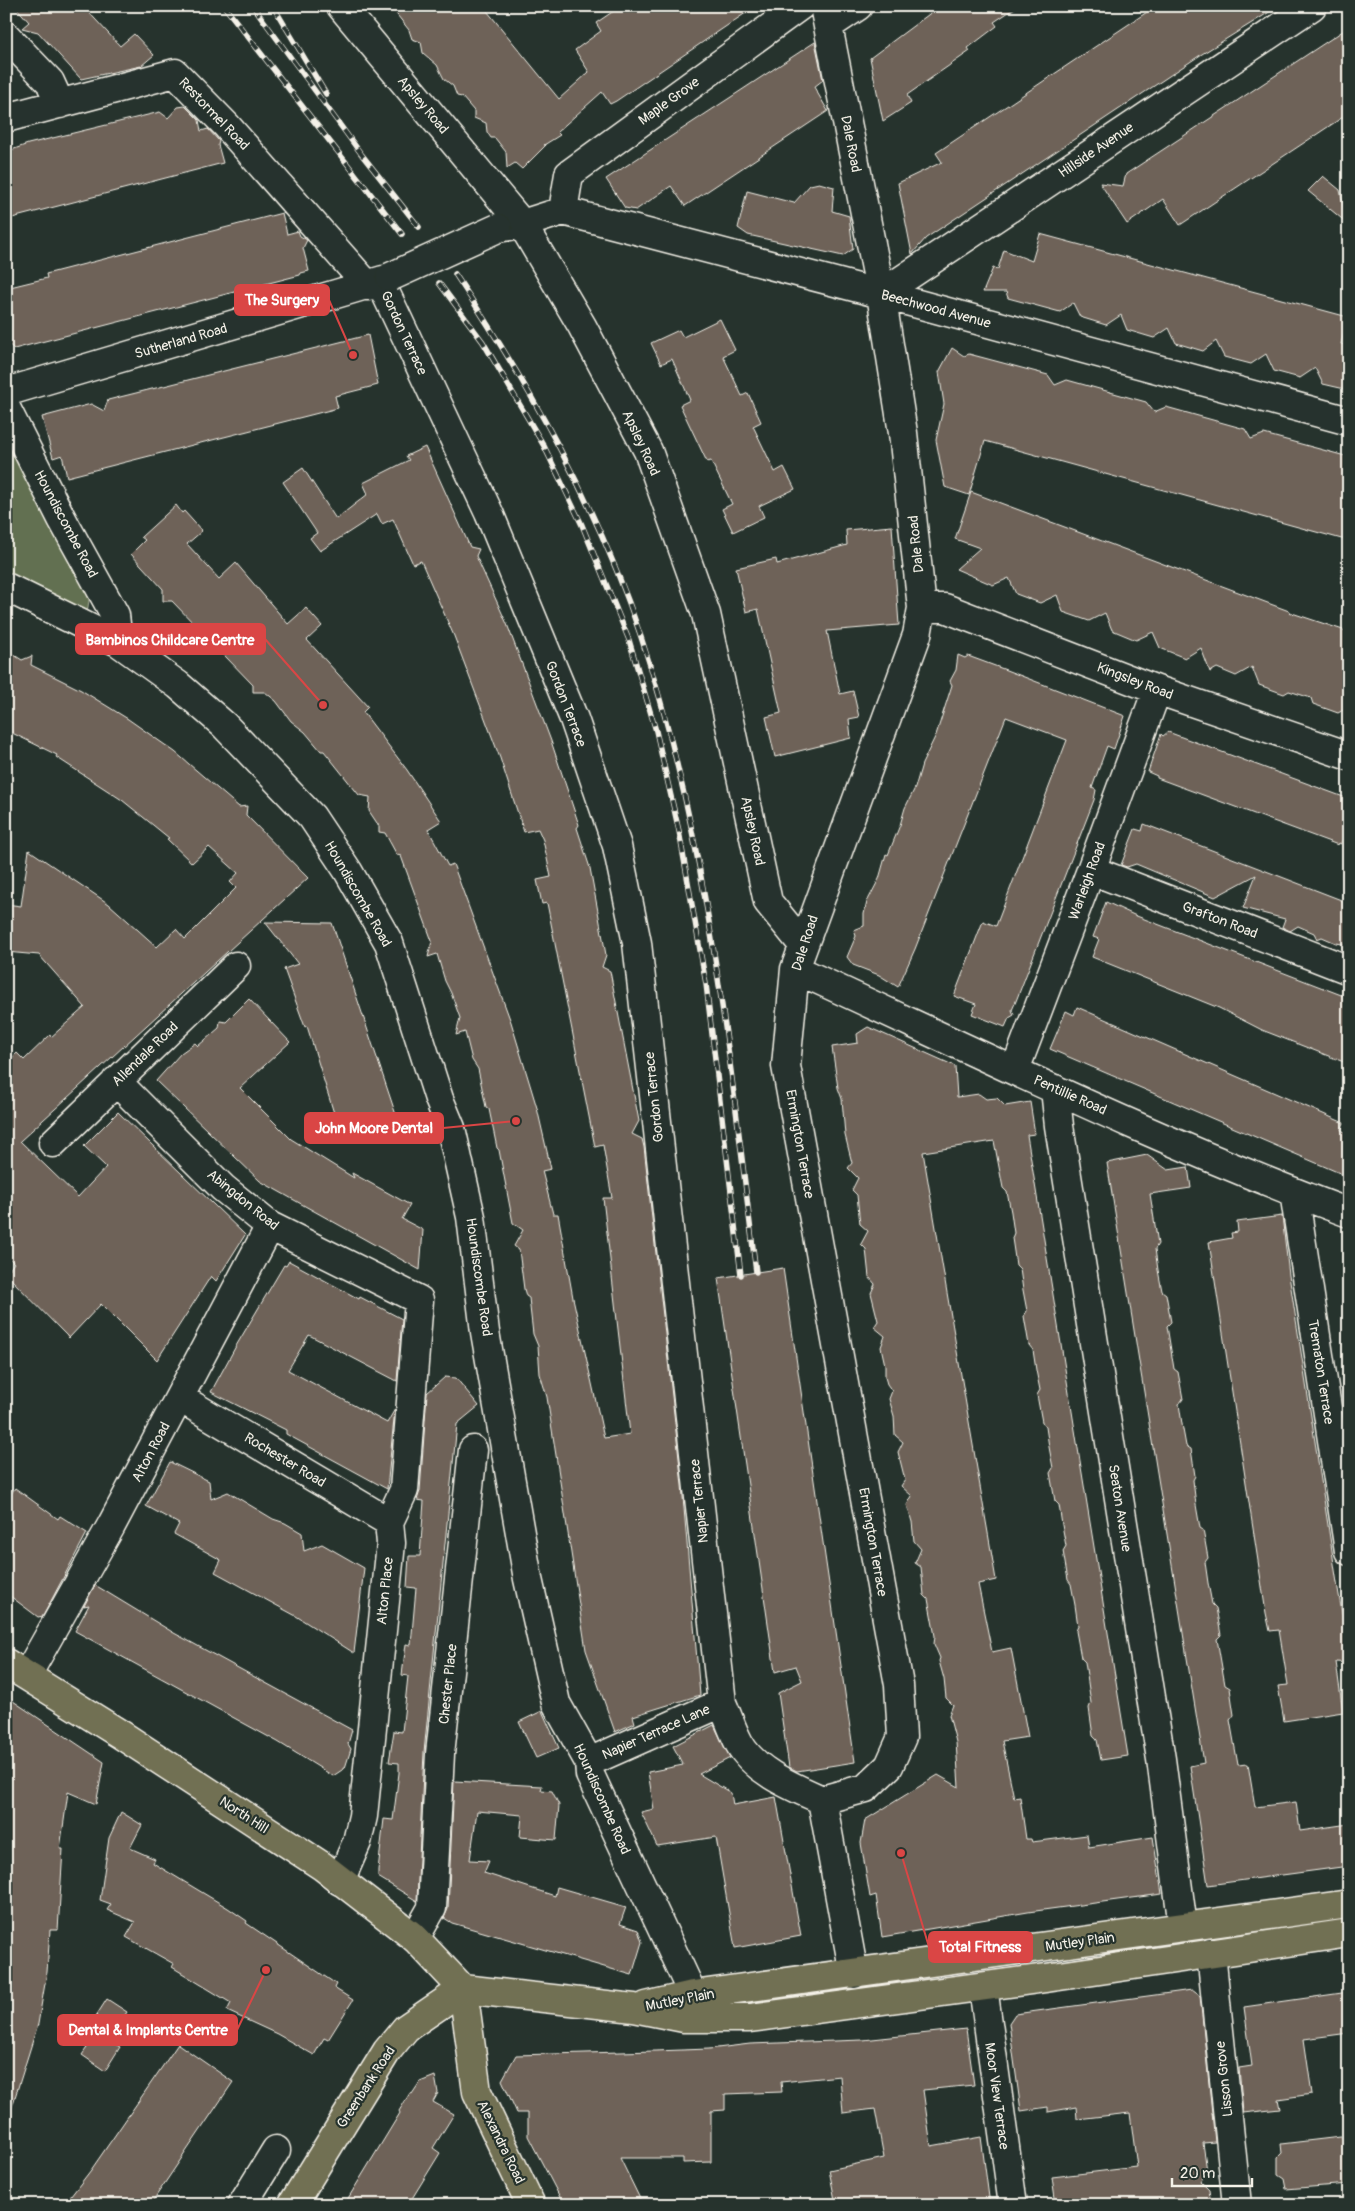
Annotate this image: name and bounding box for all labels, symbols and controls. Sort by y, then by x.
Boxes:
street label: Apsley Road [394,73,452,137]
street label: Maple Grove [635,73,703,129]
street label: Restormel Road [175,74,253,154]
street label: Dale Road [837,114,865,174]
street label: Hillside Avenue [1055,119,1137,181]
callout: The Surgery [235,285,329,315]
street label: Beechwood Avenue [879,286,993,332]
street label: Gordon Terrace [377,288,431,378]
text: The Surgery [244,291,320,310]
street label: Sutherland Road [133,320,229,362]
street label: Apsley Road [618,408,664,479]
street label: Houndiscombe Road [30,467,102,581]
street label: Dale Road [905,514,927,574]
callout: Bambinos Childcare Centre [76,624,265,654]
text: Bambinos Childcare Centre [86,631,255,650]
street label: Gordon Terrace [542,659,590,750]
street label: Kingsley Road [1094,659,1176,703]
street label: Apsley Road [737,795,769,867]
street label: Houndiscombe Road [321,838,395,950]
street label: Warleigh Road [1065,839,1109,922]
street label: Grafton Road [1180,898,1260,942]
street label: Dale Road [788,913,822,973]
street label: Allendale Road [108,1018,182,1090]
street label: Gordon Terrace [641,1051,667,1143]
street label: Pentillie Road [1031,1071,1109,1119]
street label: Ermington Terrace [782,1088,818,1200]
callout: John Moore Dental [305,1113,443,1143]
text: John Moore Dental [315,1119,433,1138]
street label: Abingdon Road [204,1166,282,1234]
street label: Houndiscombe Road [462,1217,496,1337]
street label: Trematon Terrace [1304,1318,1338,1426]
street label: Alton Road [128,1419,174,1485]
street label: Rochester Road [241,1429,329,1491]
street label: Napier Terrace [686,1458,712,1544]
street label: Seaton Avenue [1105,1463,1135,1553]
street label: Ermington Terrace [855,1486,891,1598]
street label: Alton Place [373,1556,397,1626]
street label: Chester Place [435,1643,461,1725]
street label: Napier Terrace Lane [599,1701,713,1763]
street label: Houndiscombe Road [570,1741,634,1857]
street label: North Hill [216,1793,272,1837]
street label: Mutley Plain [1044,1929,1116,1955]
callout: Total Fitness [929,1932,1032,1962]
text: Total Fitness [938,1938,1022,1957]
street label: Mutley Plain [644,1985,716,2015]
callout: Dental & Implants Centre [58,2015,237,2045]
text: Dental & Implants Centre [68,2021,228,2040]
street label: Lisson Grove [1212,2040,1236,2118]
street label: Moor View Terrace [981,2041,1013,2151]
street label: Greenbank Road [333,2043,399,2131]
street label: Alexandra Road [473,2097,529,2187]
scale bar [1172,2156,1252,2188]
text: 20 m [1180,2164,1215,2183]

